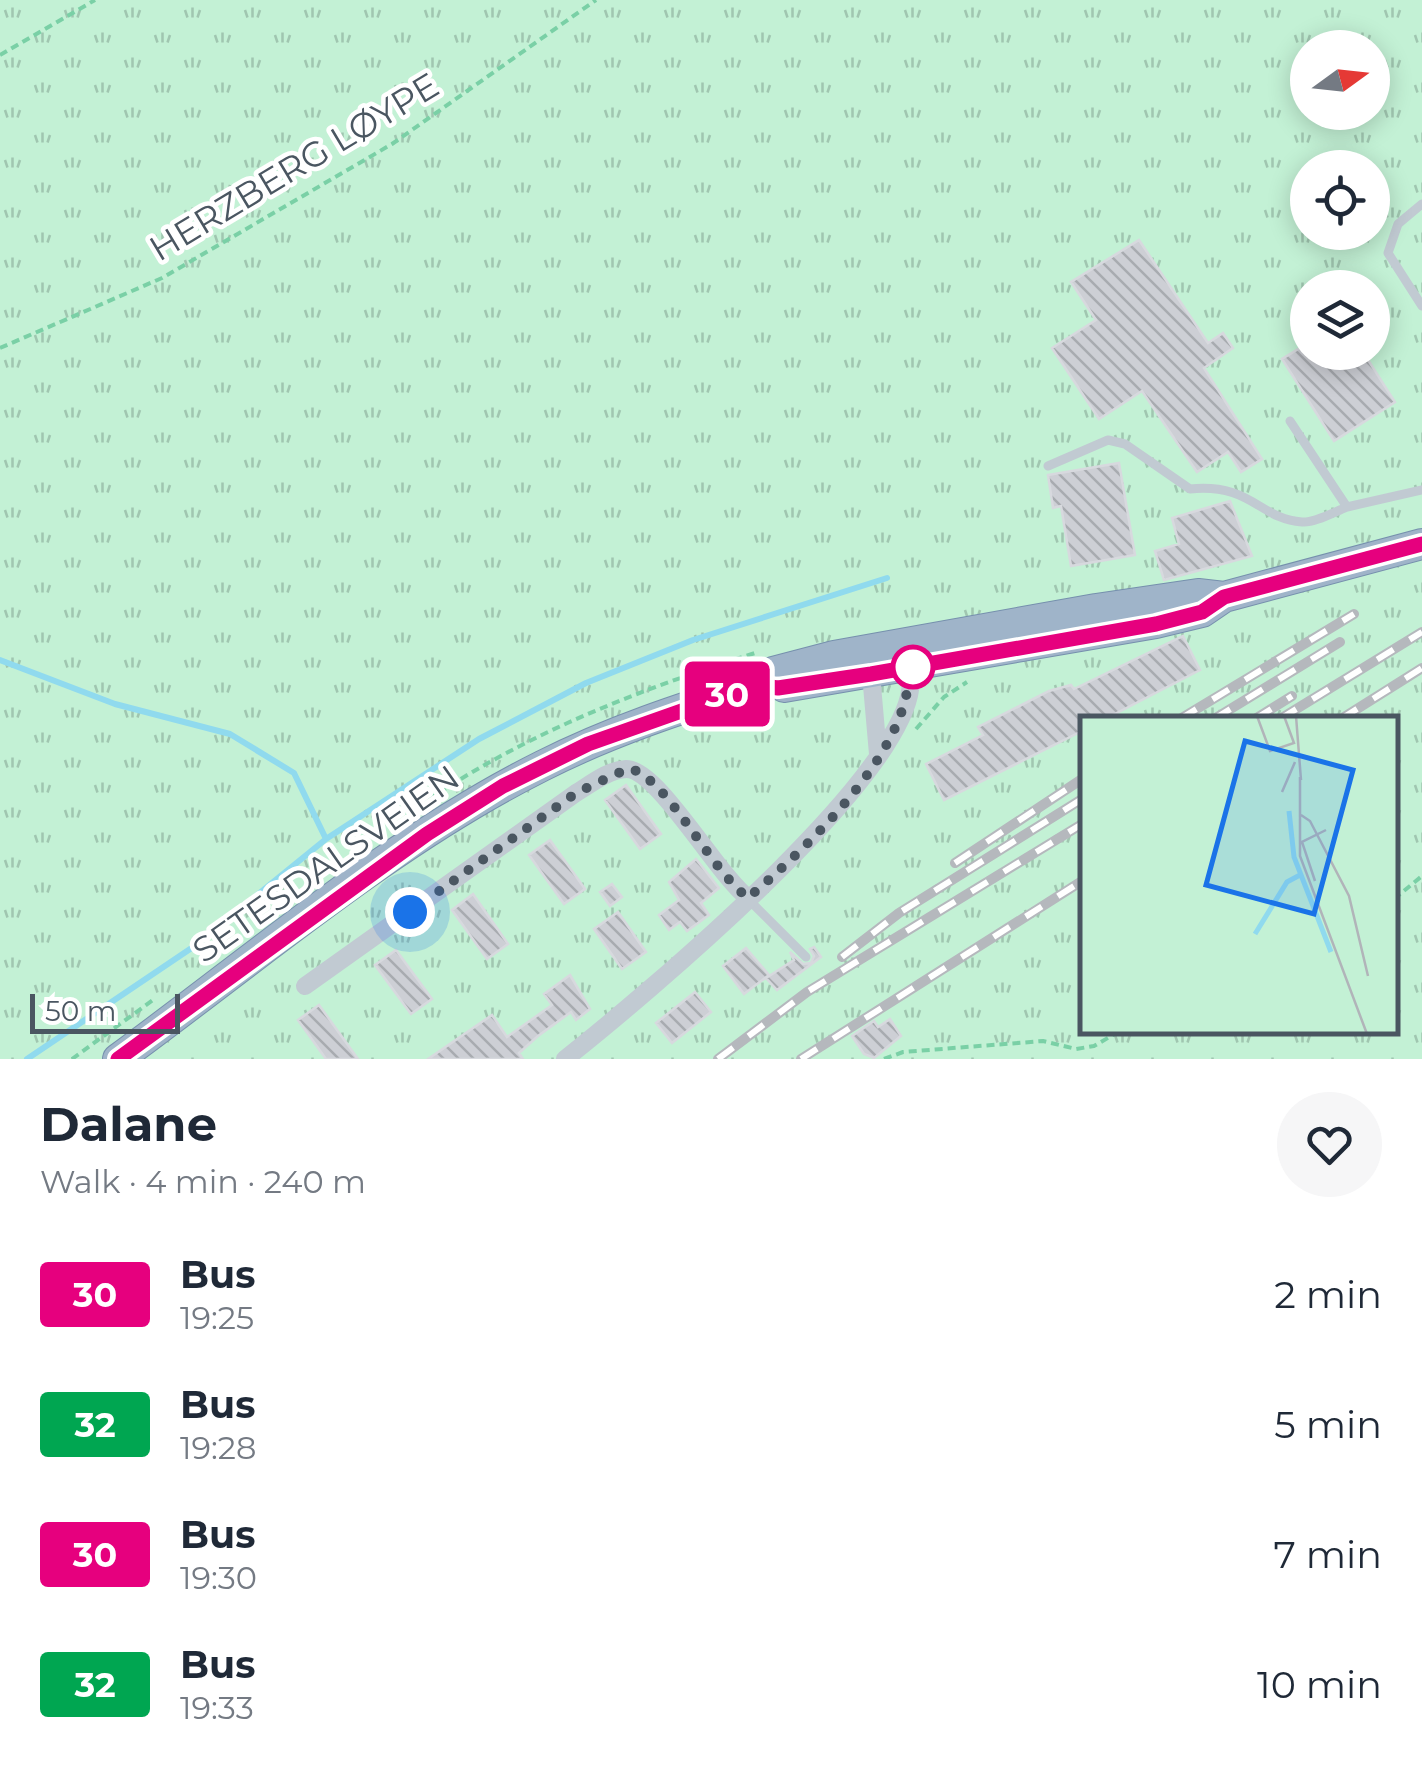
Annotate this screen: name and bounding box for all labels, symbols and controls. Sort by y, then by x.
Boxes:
north arrow [1290,30,1390,130]
map controls [1290,30,1390,370]
street label: HERZBERG LØYPE [141,63,446,270]
button: locate [1290,150,1390,250]
button: layers [1290,270,1390,370]
unlabelled marker [892,646,934,688]
line badge: 30 [682,662,772,726]
text: 30 [705,673,749,716]
inset map [1080,716,1397,1034]
street label: SETESDALSVEIEN [184,756,467,972]
your location [385,887,435,937]
scale bar [30,989,180,1034]
text: 50 m [45,994,116,1028]
button: heart [1277,1092,1382,1197]
text: Dalane [40,1095,217,1153]
text: Walk · 4 min · 240 m [40,1162,366,1201]
text: Bus [180,1251,255,1298]
text: 2 min [1274,1271,1382,1318]
text: 30 [73,1273,117,1316]
text: 19:25 [180,1298,254,1337]
text: Bus [180,1381,255,1428]
text: 5 min [1274,1401,1382,1448]
text: 32 [74,1403,116,1446]
text: 19:28 [180,1428,256,1467]
text: Bus [180,1511,255,1558]
text: 7 min [1273,1531,1382,1578]
text: 30 [73,1533,117,1576]
text: 19:30 [180,1558,257,1597]
text: Bus [180,1641,255,1688]
text: 10 min [1257,1661,1382,1708]
text: 32 [74,1663,116,1706]
text: 19:33 [180,1688,254,1727]

